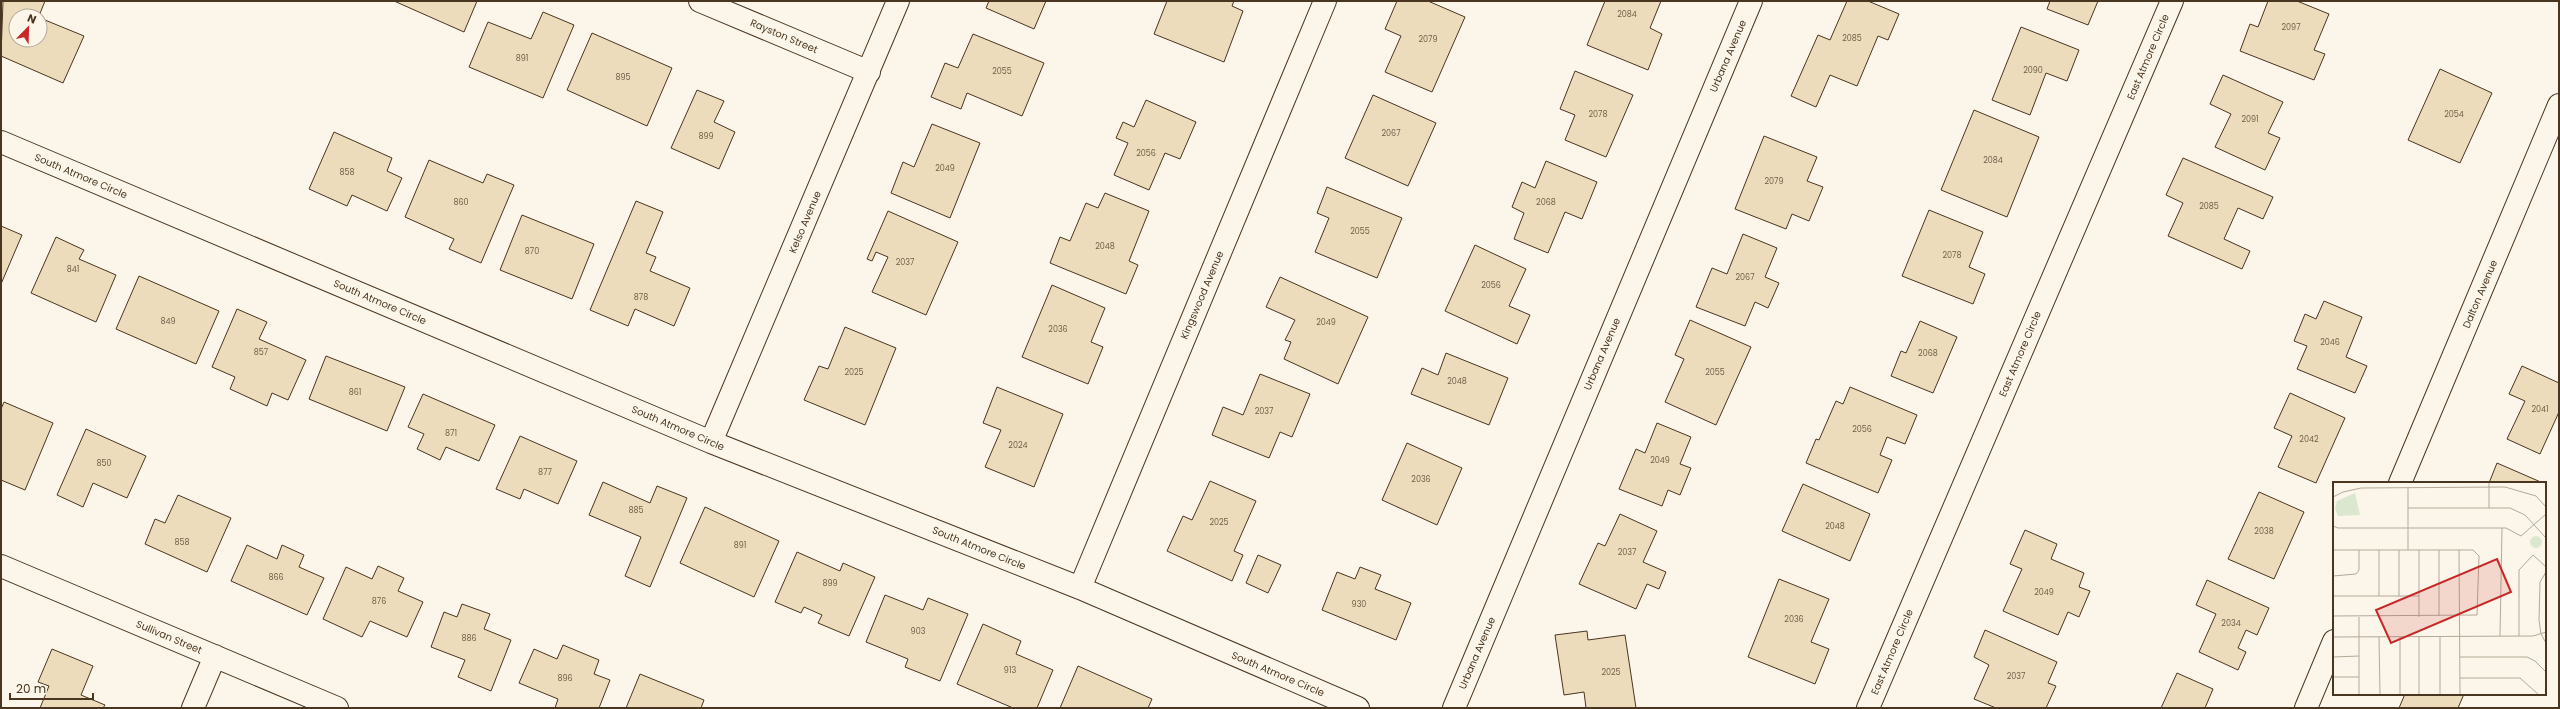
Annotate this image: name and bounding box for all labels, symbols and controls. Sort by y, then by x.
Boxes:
north arrow [8,8,48,48]
house number: 2084 [1617,9,1637,20]
text: N [25,10,39,28]
street label: East Atmore Circle [2123,12,2173,102]
street label: Rayston Street [748,15,820,57]
street label: Urbana Avenue [1706,17,1750,95]
house number: 2097 [2281,22,2301,33]
house number: 2085 [1842,33,1862,44]
house number: 2079 [1418,34,1438,45]
house number: 891 [516,53,528,64]
house number: 2090 [2023,65,2043,76]
house number: 2055 [992,66,1012,77]
house number: 895 [615,72,631,83]
house number: 2078 [1588,109,1608,120]
house number: 2054 [2444,109,2464,120]
house number: 2091 [2241,114,2259,125]
house number: 2067 [1381,128,1401,139]
house number: 899 [698,131,714,142]
house number: 2056 [1136,148,1156,159]
street label: South Atmore Circle [32,150,130,202]
house number: 2084 [1983,155,2003,166]
house number: 2049 [935,163,955,174]
house number: 858 [339,167,355,178]
house number: 2079 [1764,176,1784,187]
street label: Kelso Avenue [785,188,825,256]
house number: 860 [453,197,469,208]
house number: 2068 [1536,197,1556,208]
house number: 2085 [2199,201,2219,212]
house number: 2055 [1350,226,1370,237]
house number: 2048 [1095,241,1115,252]
house number: 870 [525,246,539,257]
street label: Kingswood Avenue [1177,248,1227,342]
house number: 2078 [1942,250,1962,261]
house number: 2037 [896,257,915,268]
street label: Dalton Avenue [2459,257,2501,331]
house number: 841 [67,264,79,275]
house number: 2067 [1735,272,1755,283]
street label: South Atmore Circle [331,276,429,328]
house number: 2056 [1481,280,1501,291]
house number: 878 [634,292,648,303]
street label: East Atmore Circle [1995,309,2045,399]
street label: Urbana Avenue [1580,315,1624,393]
house number: 849 [160,316,176,327]
house number: 2049 [1316,317,1336,328]
house number: 2036 [1048,324,1068,335]
house number: 2046 [2320,337,2340,348]
house number: 857 [254,347,269,358]
house number: 2068 [1918,348,1938,359]
house number: 2025 [844,367,864,378]
house number: 2055 [1705,367,1725,378]
house number: 2048 [1447,376,1467,387]
house number: 861 [349,387,361,398]
street label: South Atmore Circle [629,402,727,454]
house number: 2041 [2531,404,2549,415]
house number: 2037 [1255,406,1274,417]
house number: 2056 [1852,424,1872,435]
house number: 871 [445,428,457,439]
house number: 2042 [2299,434,2319,445]
house number: 2024 [1008,440,1028,451]
house number: 2049 [1650,455,1670,466]
house number: 850 [96,458,112,469]
house number: 877 [538,467,553,478]
house number: 2036 [1411,474,1431,485]
inset map [2333,482,2546,695]
house number: 885 [628,505,644,516]
house number: 2025 [1209,517,1229,528]
house number: 2048 [1825,521,1845,532]
street label: South Atmore Circle [930,522,1028,574]
house number: 2038 [2254,526,2274,537]
house number: 858 [174,537,190,548]
house number: 891 [734,540,746,551]
house number: 2037 [1618,547,1637,558]
house number: 866 [268,572,284,583]
house number: 899 [822,578,838,589]
house number: 2049 [2034,587,2054,598]
house number: 876 [372,596,386,607]
house number: 930 [1352,599,1366,610]
street label: East Atmore Circle [1867,607,1917,697]
street label: Urbana Avenue [1455,614,1499,692]
house number: 2036 [1784,614,1804,625]
street label: Sullivan Street [134,616,205,658]
house number: 2034 [2221,618,2241,629]
house number: 903 [911,626,926,637]
house number: 886 [461,633,477,644]
street label: South Atmore Circle [1229,648,1327,700]
house number: 913 [1004,665,1016,676]
house number: 2025 [1601,667,1621,678]
house number: 2037 [2007,671,2026,682]
house number: 896 [557,673,573,684]
scale bar [10,675,93,701]
text: 20 m [16,680,46,697]

